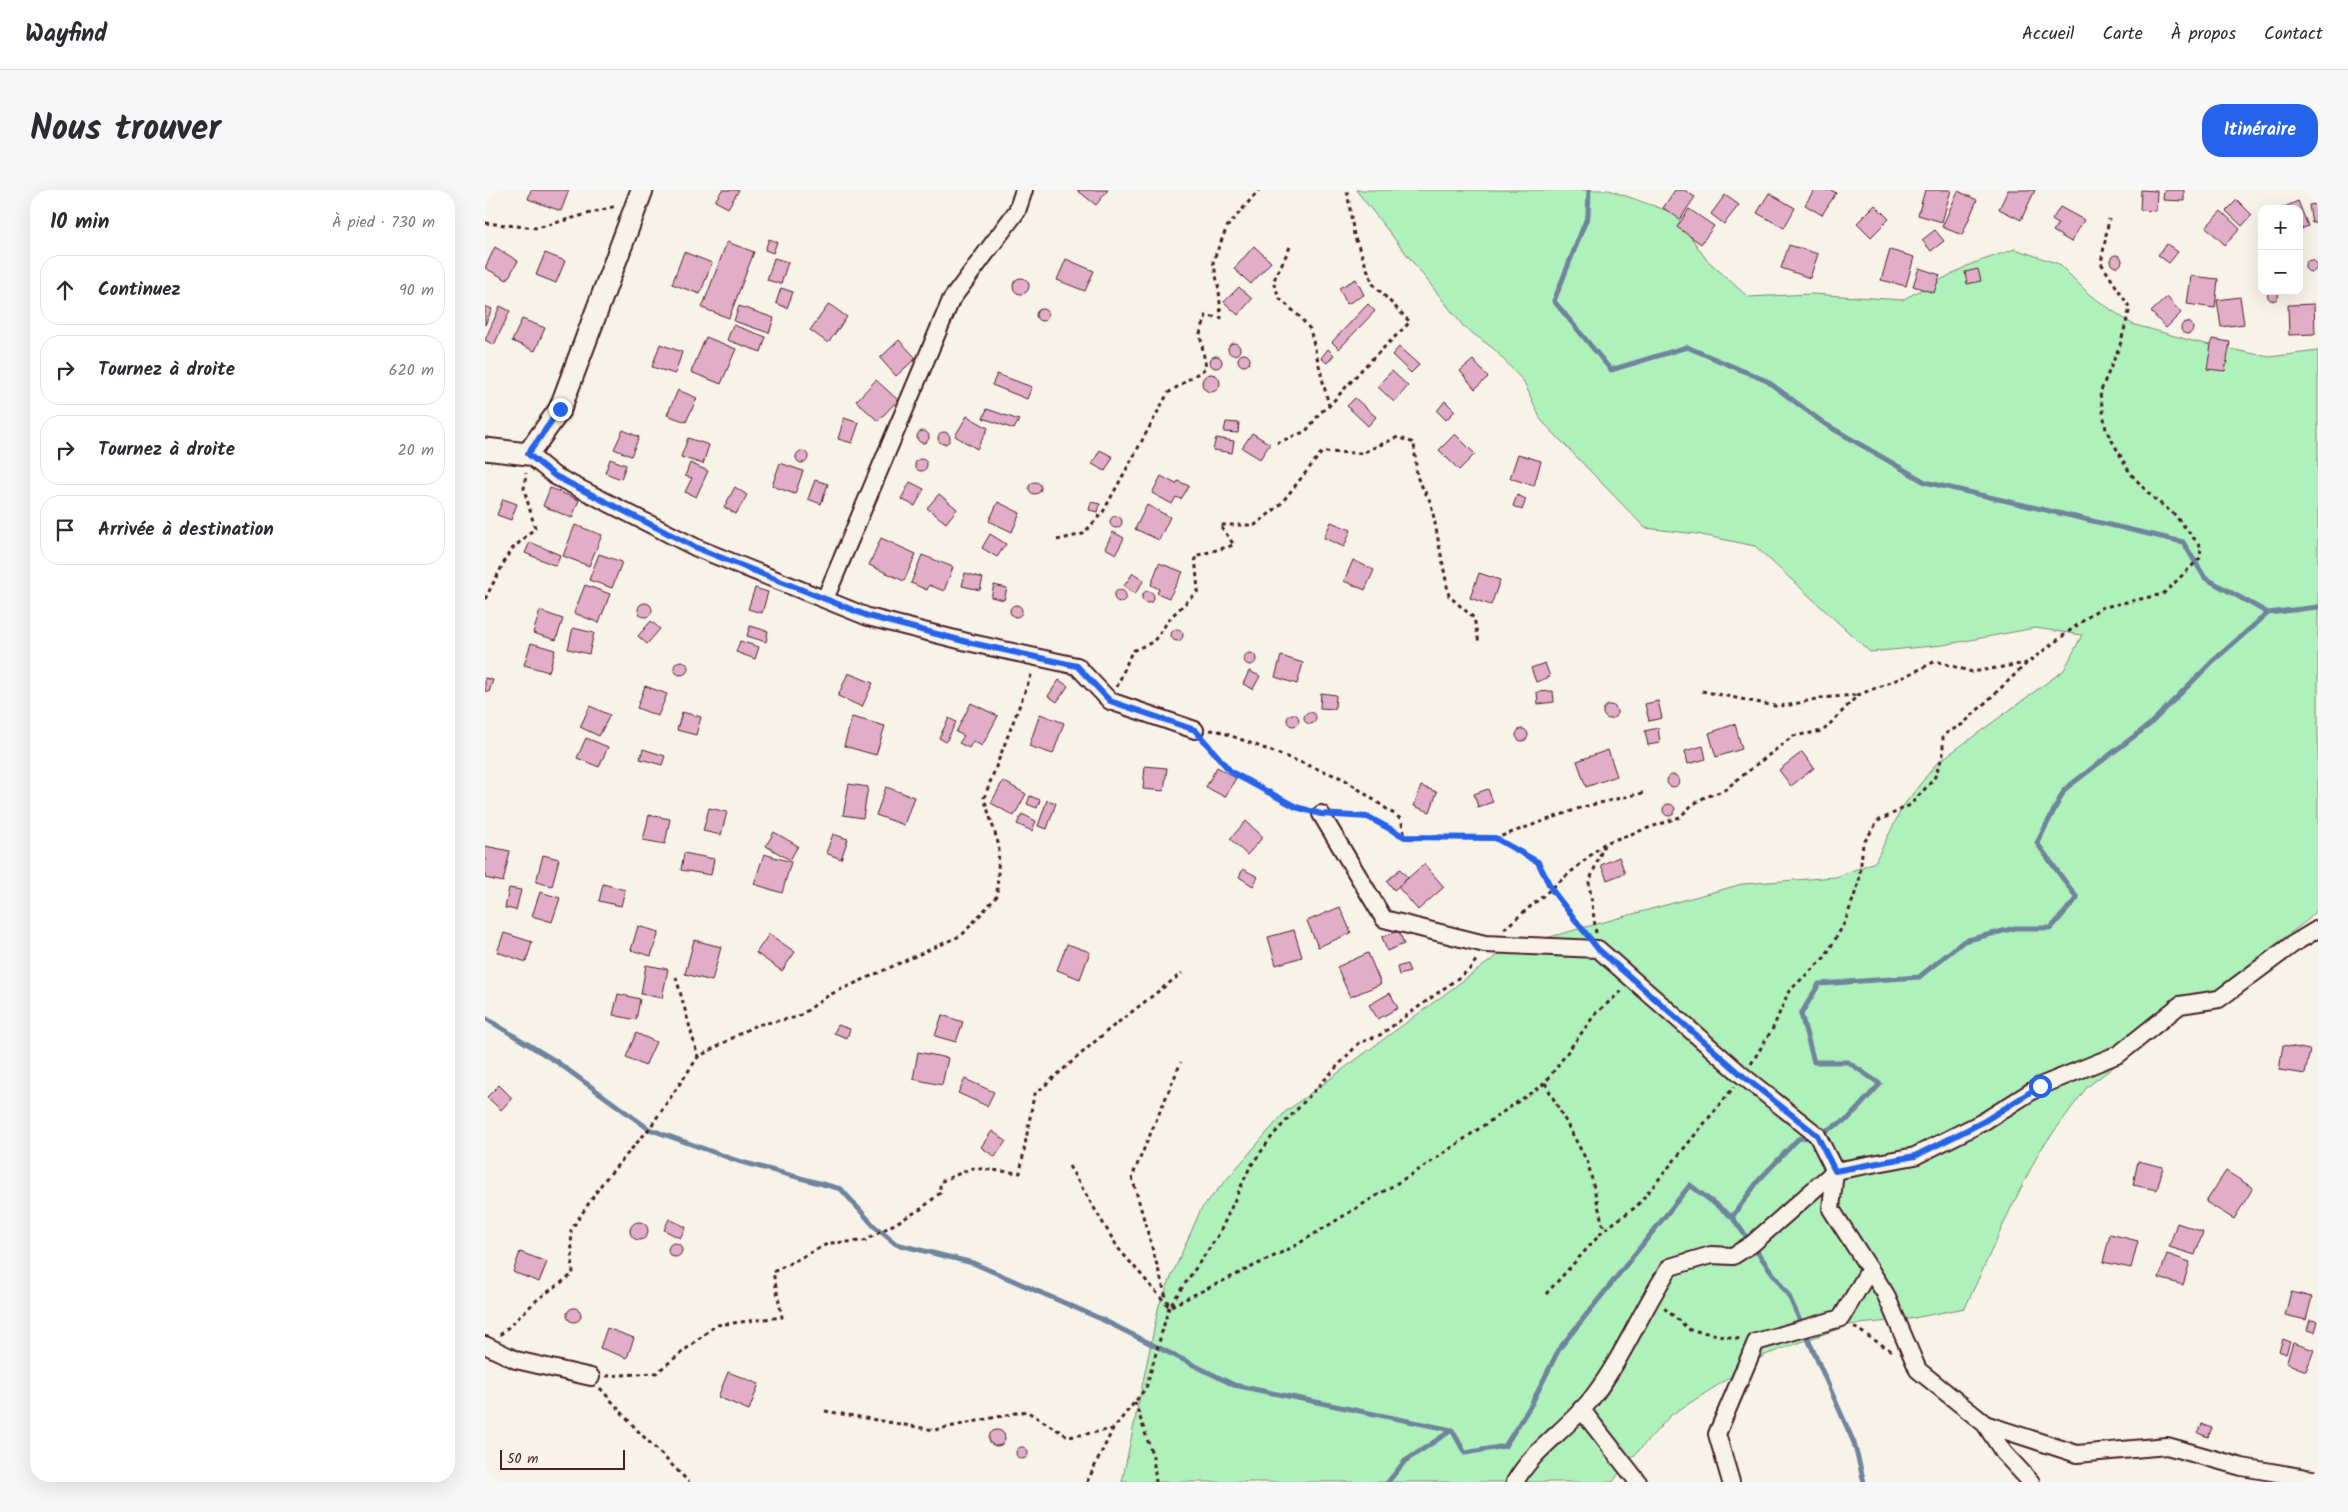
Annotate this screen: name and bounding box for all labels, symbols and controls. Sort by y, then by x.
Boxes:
text: Wayfind [25,15,107,54]
text: Accueil [2022,20,2075,49]
text: Carte [2103,20,2143,49]
text: À propos [2171,20,2236,49]
text: Contact [2264,20,2323,49]
text: Nous trouver [30,102,221,158]
button: Itinéraire [2202,104,2318,157]
map controls [2258,205,2303,295]
button: + [2258,205,2303,250]
text: 10 min [50,206,110,239]
text: À pied · 730 m [332,210,435,235]
button: − [2258,250,2303,295]
text: Continuez [98,275,181,305]
icon: ahead [51,276,79,304]
text: 90 m [399,278,434,303]
text: Tournez à droite [98,355,235,385]
icon: right [51,356,79,384]
text: 620 m [389,358,434,383]
route end [549,398,572,421]
text: Tournez à droite [98,435,235,465]
icon: right [51,436,79,464]
text: 20 m [398,438,434,463]
text: Arrivée à destination [98,515,274,545]
icon: arrive [51,516,79,544]
route start [2029,1075,2052,1098]
scale bar [500,1447,625,1470]
text: 50 m [507,1448,538,1470]

